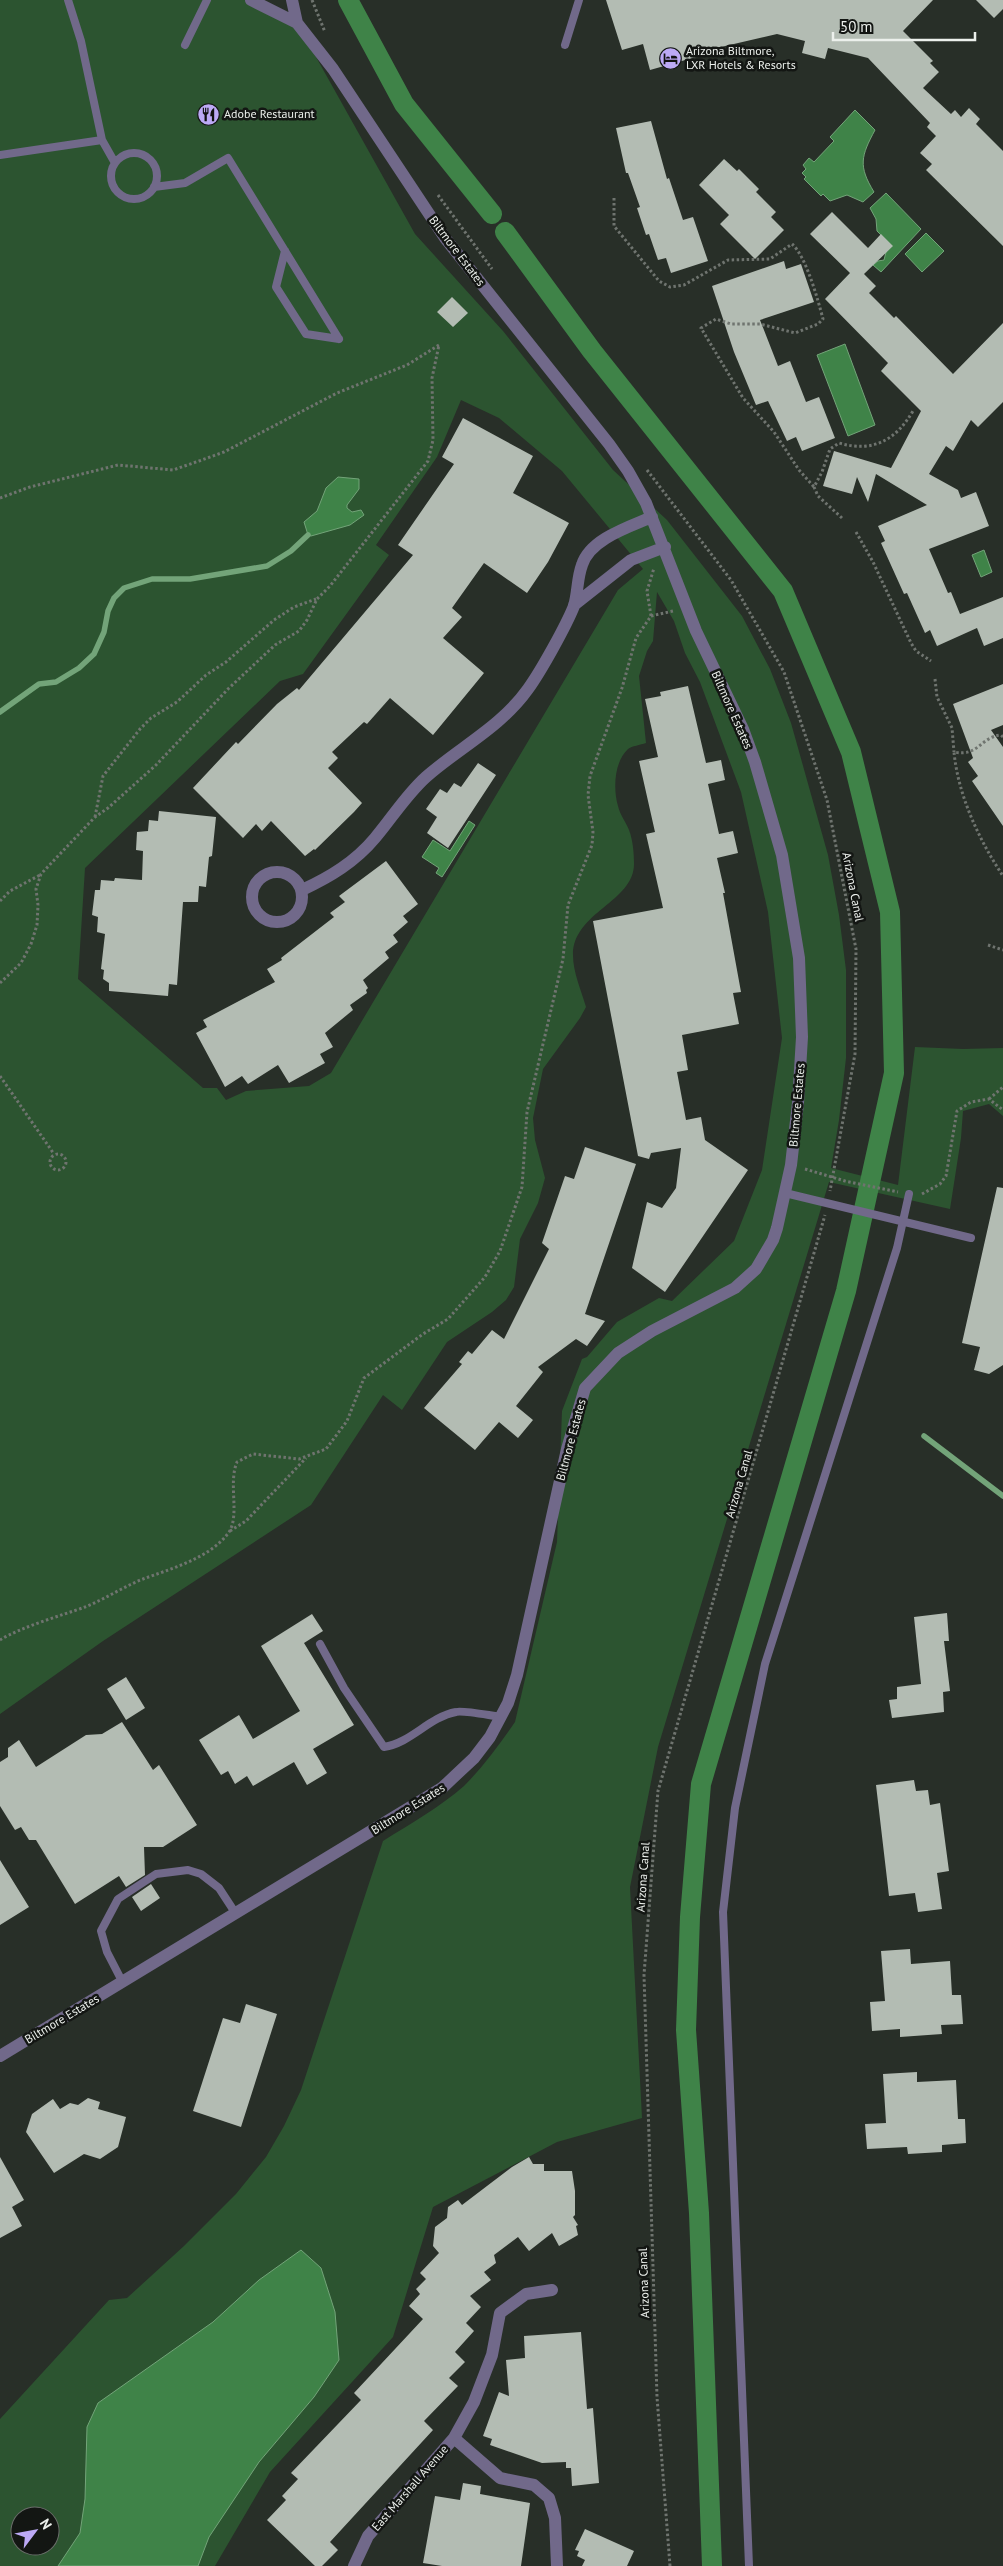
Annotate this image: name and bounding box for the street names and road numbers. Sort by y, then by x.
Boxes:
street label: Biltmore Estates [426,213,489,289]
street label: Biltmore Estates [709,668,756,751]
street label: Arizona Canal [839,851,868,923]
street label: Biltmore Estates [785,1062,808,1147]
street label: Biltmore Estates [552,1397,589,1482]
street label: Arizona Canal [722,1448,756,1520]
street label: Biltmore Estates [368,1780,447,1837]
street label: Arizona Canal [633,1841,652,1913]
street label: Biltmore Estates [22,1991,102,2047]
street label: Arizona Canal [635,2247,652,2318]
street label: East Marshall Avenue [368,2442,451,2534]

